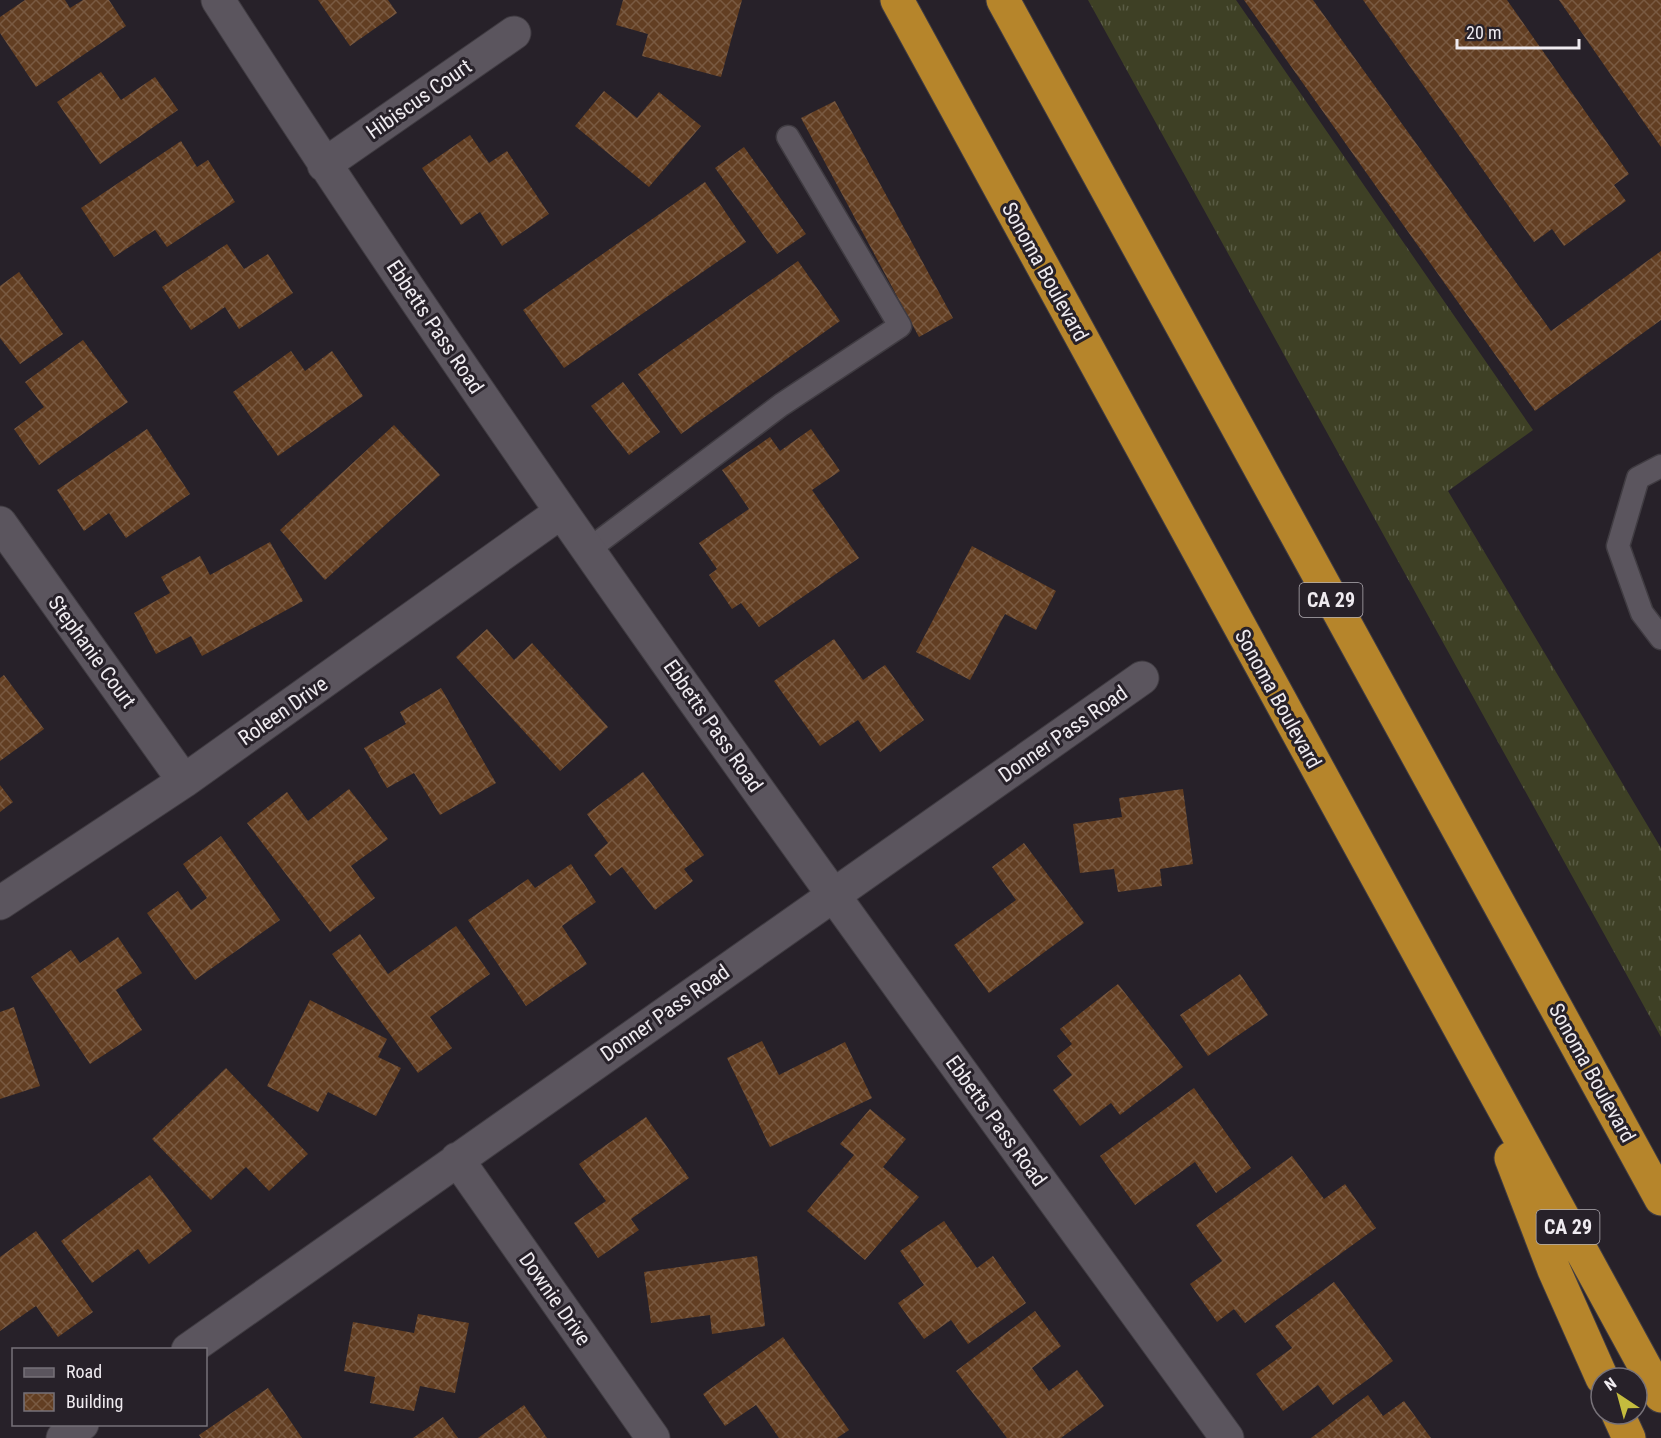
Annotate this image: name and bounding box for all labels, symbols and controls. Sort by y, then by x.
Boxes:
scale bar [1457,12,1578,50]
text: 20 m [1466,22,1501,43]
street label: Hibiscus Court [362,54,476,144]
street label: Sonoma Boulevard [997,198,1093,346]
street label: Ebbetts Pass Road [382,256,488,398]
road number: CA 29 [1300,583,1362,617]
street label: Stephanie Court [43,591,141,713]
street label: Sonoma Boulevard [1230,625,1326,773]
street label: Ebbetts Pass Road [659,655,767,797]
street label: Roleen Drive [234,672,332,750]
street label: Donner Pass Road [994,681,1132,787]
street label: Donner Pass Road [596,960,734,1066]
street label: Sonoma Boulevard [1544,999,1640,1147]
street label: Ebbetts Pass Road [941,1051,1051,1191]
road number: CA 29 [1536,1210,1600,1244]
street label: Downie Drive [514,1248,596,1350]
legend [12,1348,207,1426]
text: Road [66,1361,102,1382]
north arrow [1589,1366,1649,1426]
text: N [1601,1374,1620,1395]
text: Building [66,1391,123,1412]

